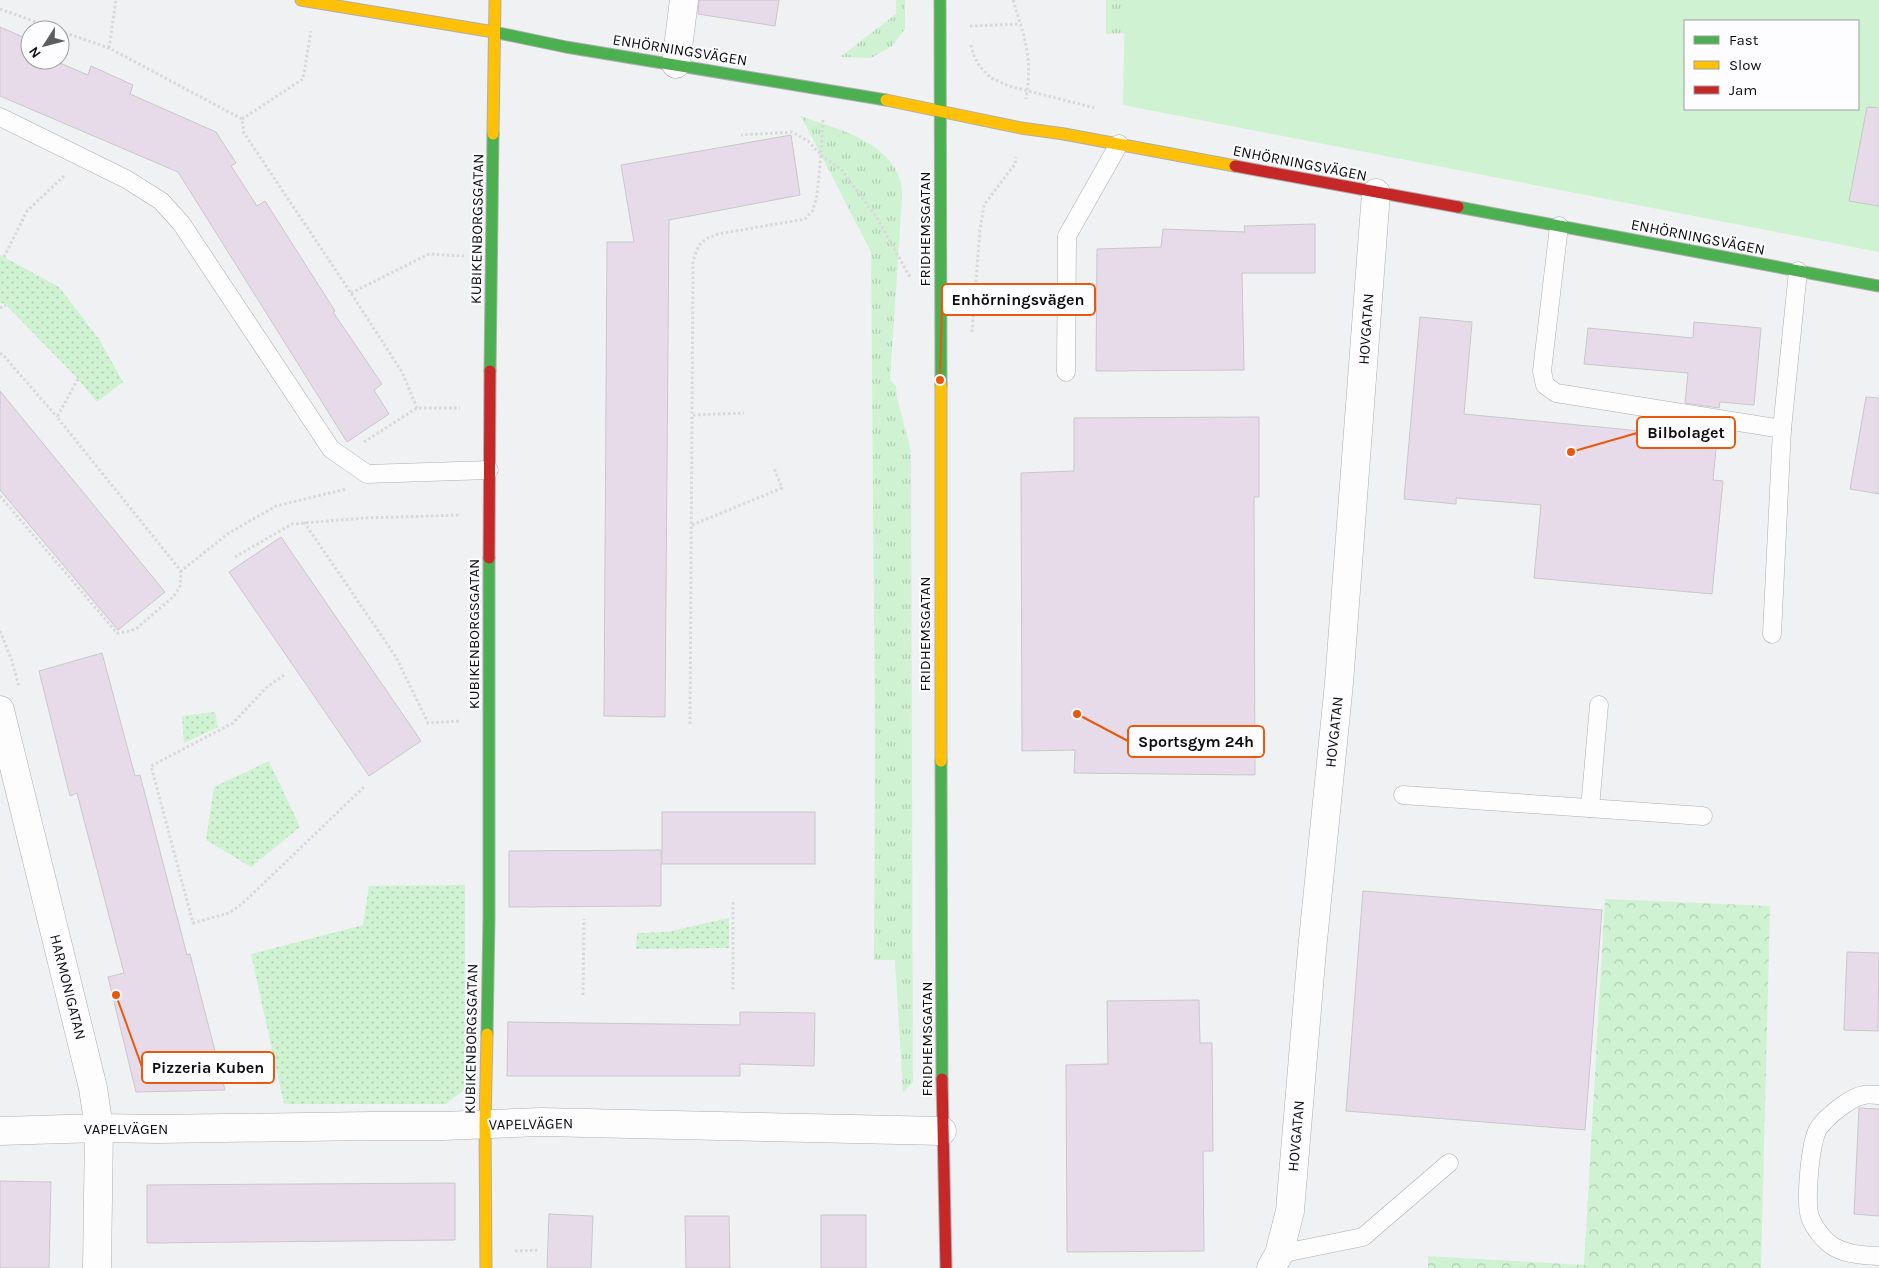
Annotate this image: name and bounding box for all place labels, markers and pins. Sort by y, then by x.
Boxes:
callout: Enhörningsvägen [942,284,1095,315]
callout: Bilbolaget [1637,417,1735,448]
callout: Sportsgym 24h [1128,726,1264,757]
callout: Pizzeria Kuben [142,1052,274,1083]

